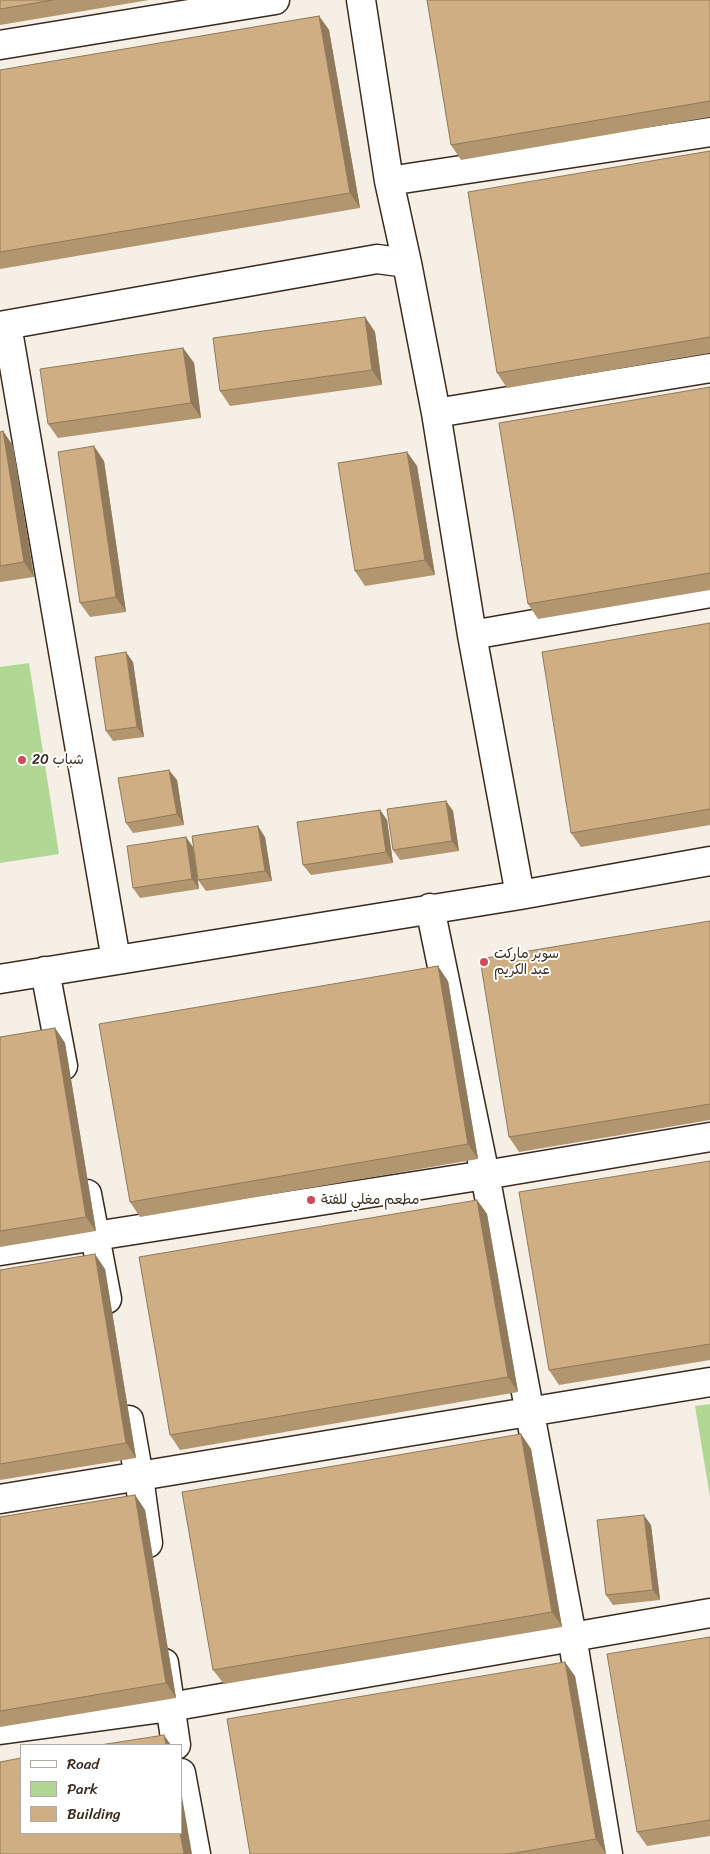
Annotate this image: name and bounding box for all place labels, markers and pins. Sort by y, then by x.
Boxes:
place label: شباب 20 [32,752,84,768]
marker: شباب 20 [16,754,28,766]
place label: سوبر ماركت عبد الكريم [494,946,559,979]
marker: سوبر ماركت عبد الكريم [478,956,490,968]
place label: مطعم مغلي للفتة [321,1192,419,1208]
marker: مطعم مغلي للفتة [305,1194,317,1206]

